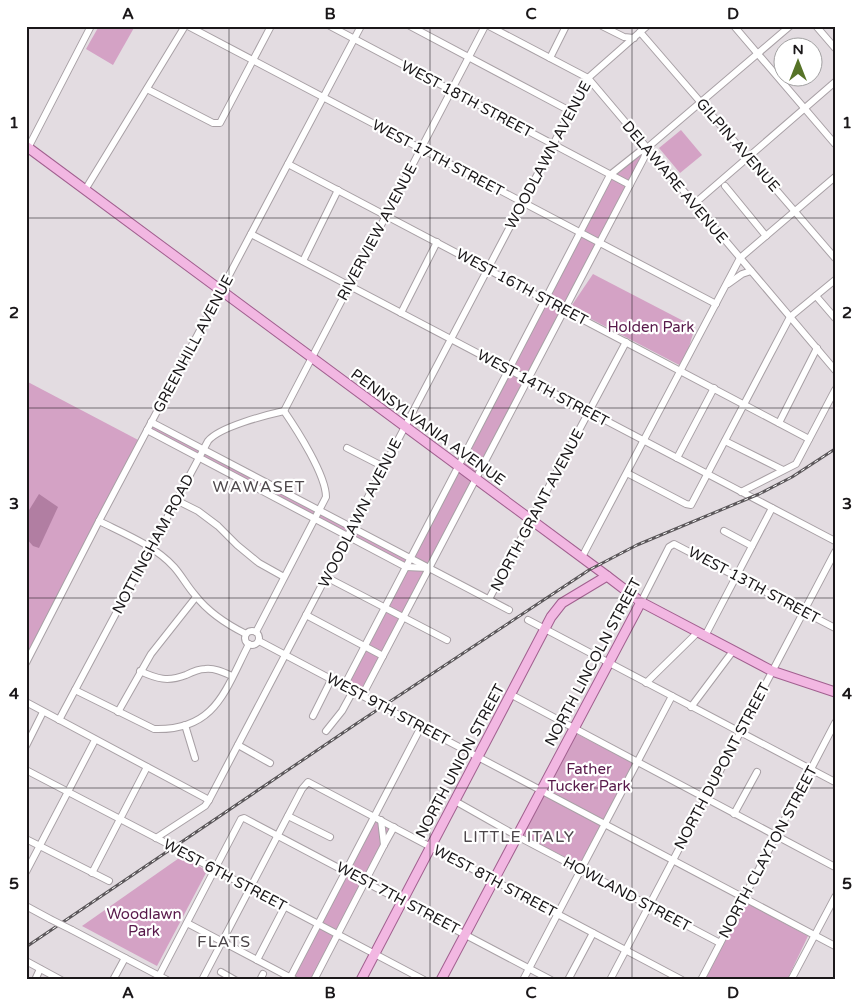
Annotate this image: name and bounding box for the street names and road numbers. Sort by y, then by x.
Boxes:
street label: WEST 18TH STREET [398,57,536,141]
street label: WOODLAWN AVENUE [501,78,595,232]
street label: GILPIN AVENUE [692,95,784,195]
street label: WEST 17TH STREET [369,116,507,200]
street label: DELAWARE AVENUE [618,117,732,247]
street label: RIVERVIEW AVENUE [333,160,421,304]
street label: WEST 16TH STREET [453,245,591,329]
street label: GREENHILL AVENUE [149,272,237,416]
street label: WEST 14TH STREET [474,346,612,430]
street label: PENNSYLVANIA AVENUE [347,365,509,489]
street label: NORTH GRANT AVENUE [487,426,587,594]
street label: WOODLAWN AVENUE [315,435,405,591]
street label: NOTTINGHAM ROAD [108,471,198,617]
street label: WEST 13TH STREET [685,543,823,627]
street label: NORTH LINCOLN STREET [541,575,645,749]
street label: WEST 9TH STREET [323,669,453,749]
street label: NORTH DUPONT STREET [670,680,774,852]
street label: NORTH UNION STREET [412,681,508,841]
street label: NORTH CLAYTON STREET [715,763,821,941]
street label: WEST 6TH STREET [160,835,290,915]
street label: WEST 8TH STREET [430,841,560,921]
street label: HOWLAND STREET [560,853,694,935]
street label: WEST 7TH STREET [333,858,463,938]

